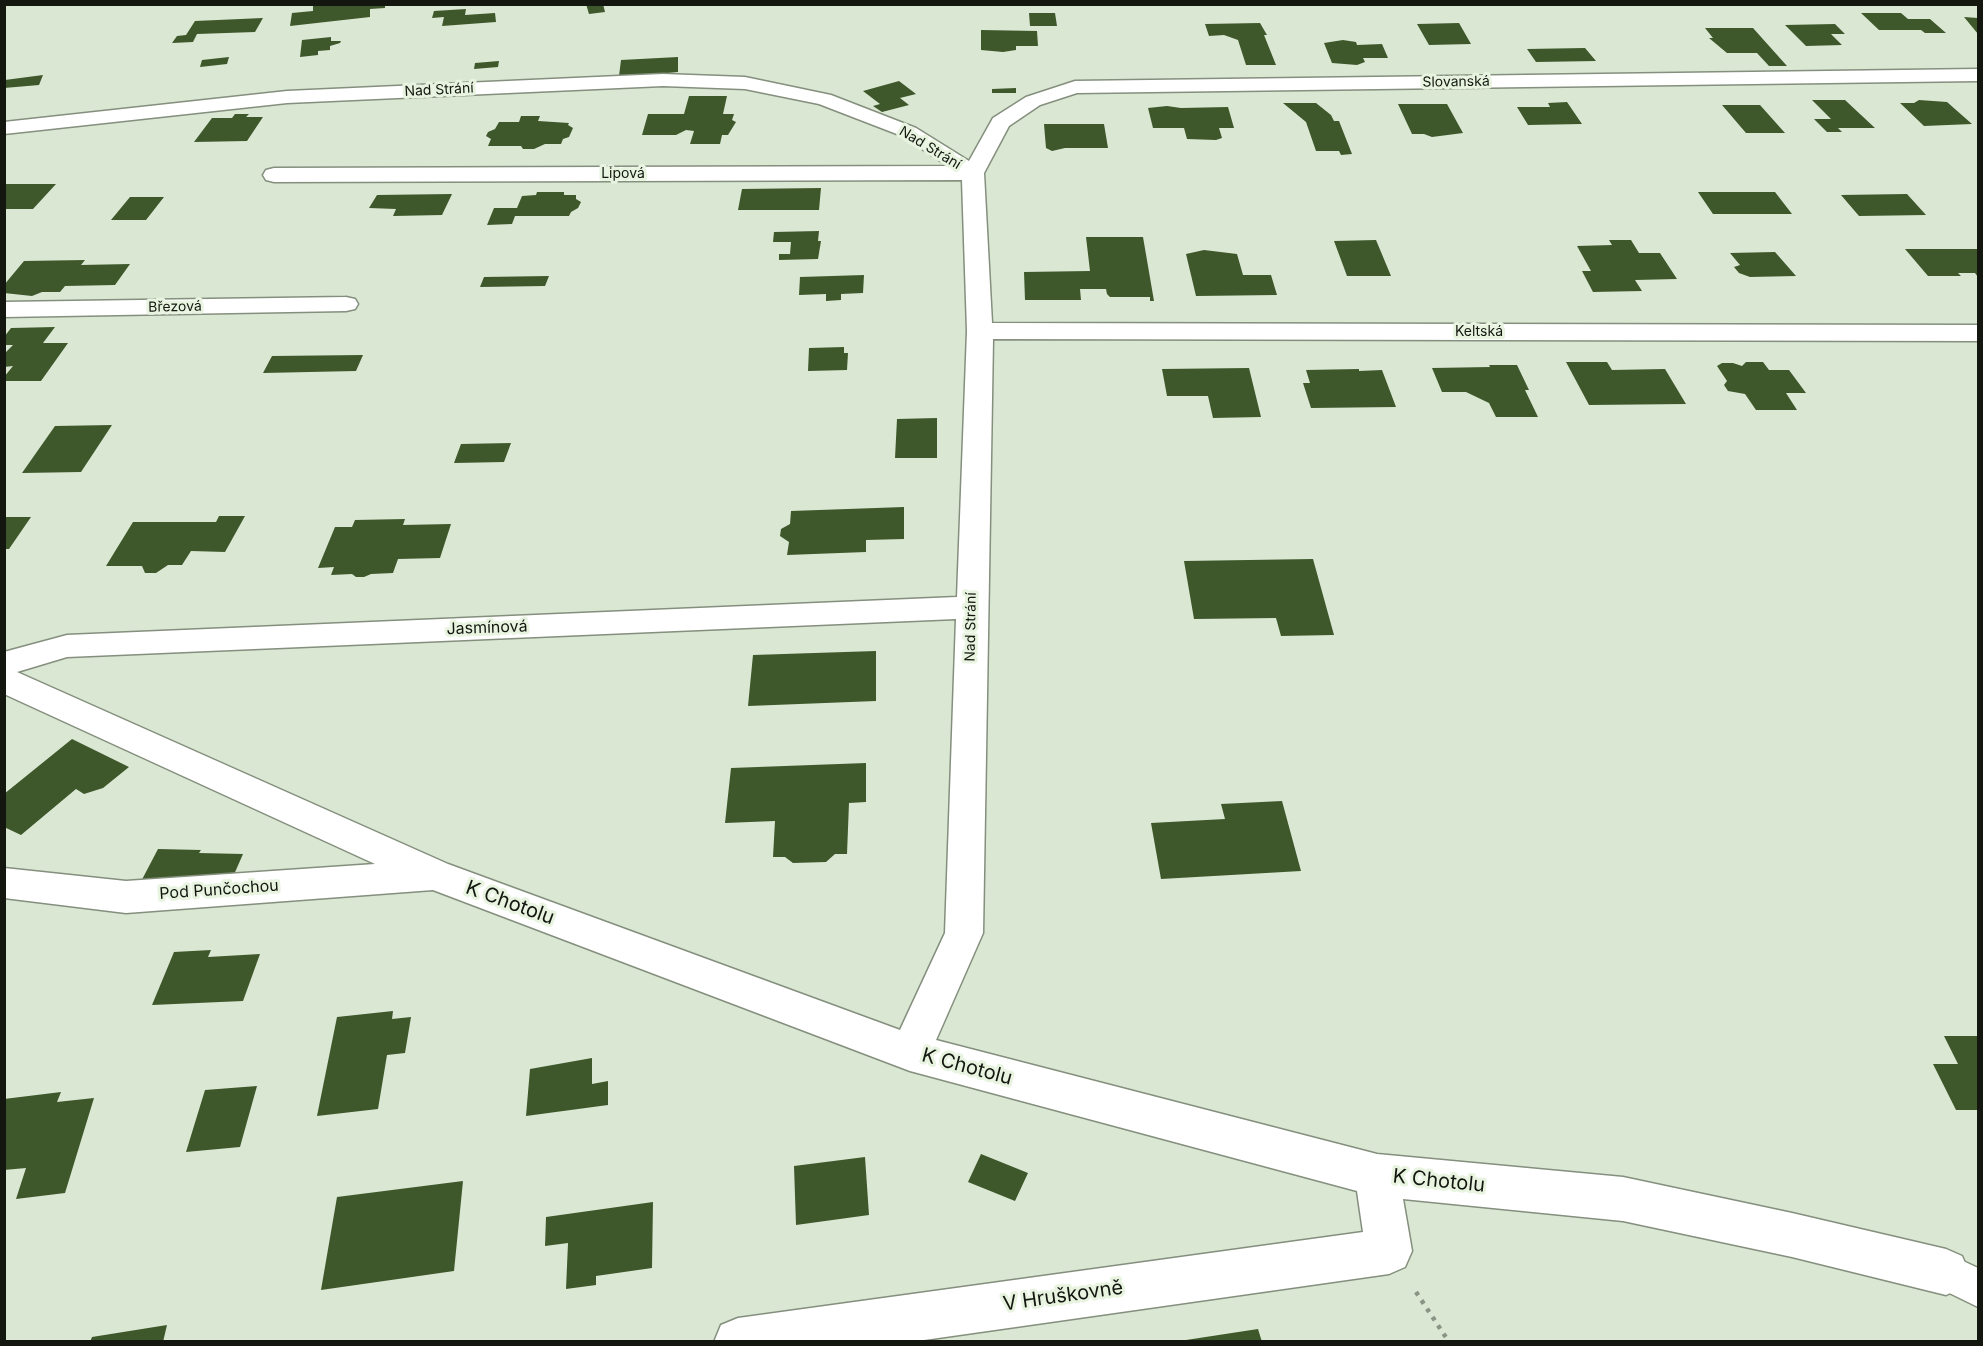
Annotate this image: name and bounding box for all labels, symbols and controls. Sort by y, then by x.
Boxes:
street label: Slovanská [1422,73,1490,91]
street label: Nad Strání [404,80,474,100]
street label: Nad Strání [896,123,964,173]
street label: Lipová [601,166,645,182]
street label: Březová [148,298,202,316]
street label: Keltská [1455,324,1503,340]
street label: Nad Strání [962,592,980,662]
street label: Jasmínová [446,617,528,639]
street label: Pod Punčochou [159,876,279,904]
street label: K Chotolu [462,876,558,930]
street label: K Chotolu [919,1043,1015,1091]
street label: K Chotolu [1392,1164,1486,1198]
street label: V Hruškovně [1001,1276,1125,1316]

